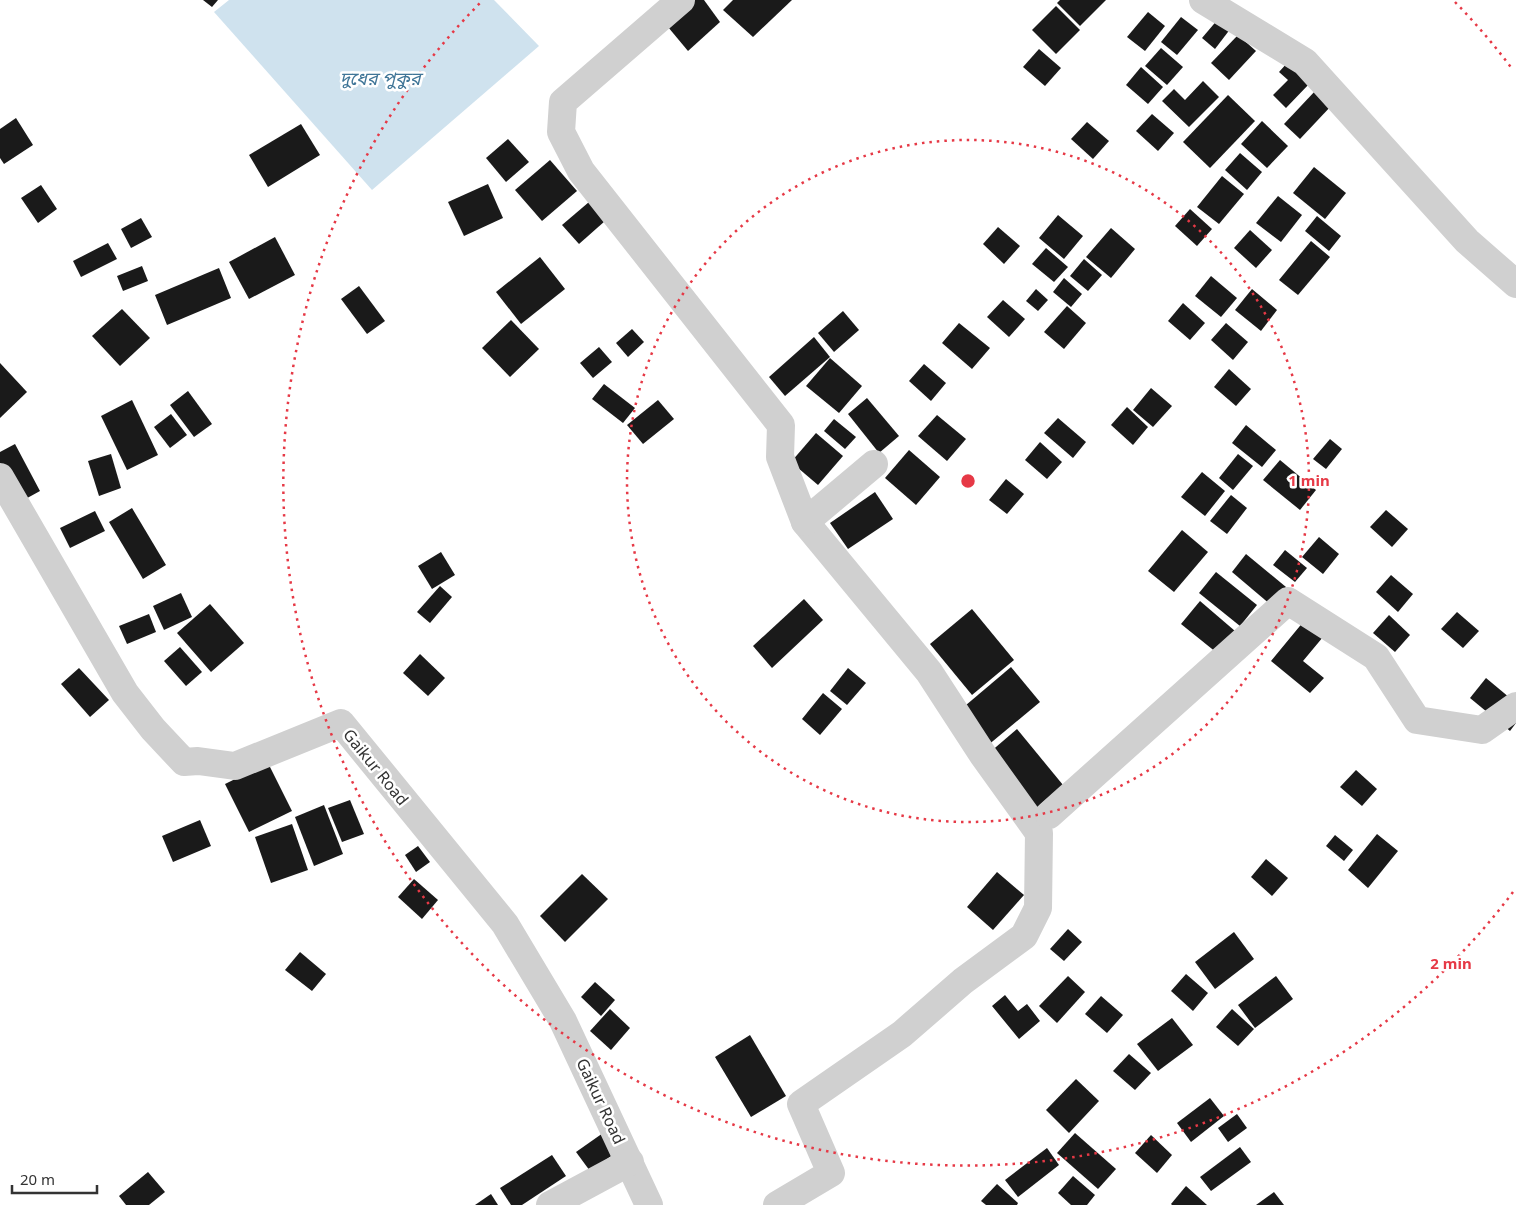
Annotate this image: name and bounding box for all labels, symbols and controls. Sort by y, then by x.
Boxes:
water label: দুধের পুকুর [340,66,424,90]
text: 1 min [1288,470,1330,490]
centre of rings [959,472,977,490]
street label: Gaikur Road [338,724,414,810]
text: 2 min [1430,953,1472,973]
street label: Gaikur Road [572,1054,630,1148]
scale bar [12,1162,98,1194]
text: 20 m [20,1169,55,1189]

